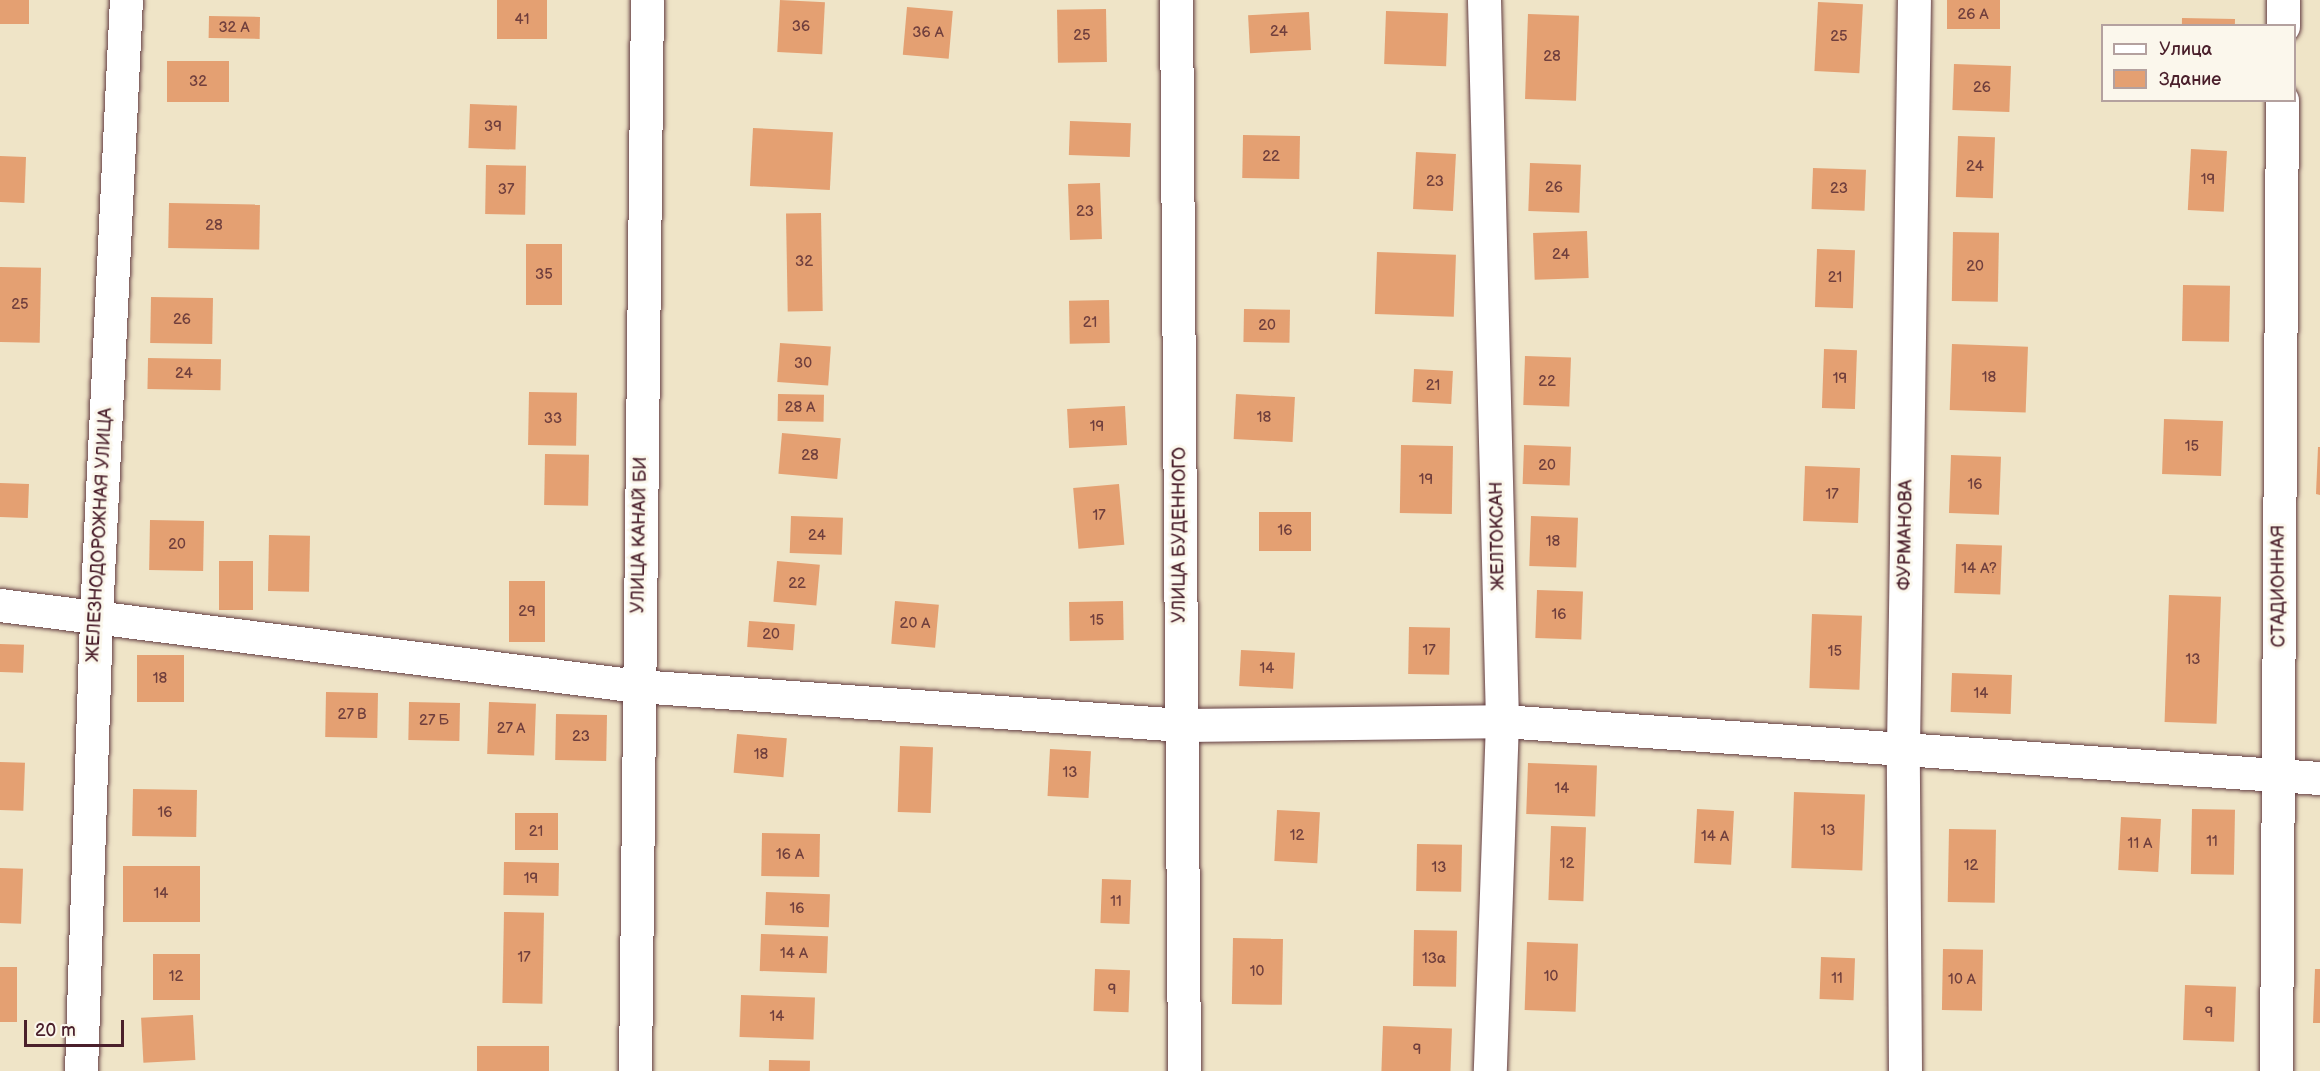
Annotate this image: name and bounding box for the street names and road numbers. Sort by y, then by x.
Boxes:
street label: ЖЕЛЕЗНОДОРОЖНАЯ УЛИЦА [83,407,117,663]
street label: УЛИЦА БУДЕННОГО [1169,447,1191,623]
street label: УЛИЦА КАНАЙ БИ [628,456,652,614]
street label: ФУРМАНОВА [1894,479,1918,591]
street label: ЖЕЛТОКСАН [1486,481,1510,591]
street label: СТАДИОННАЯ [2268,525,2290,647]

